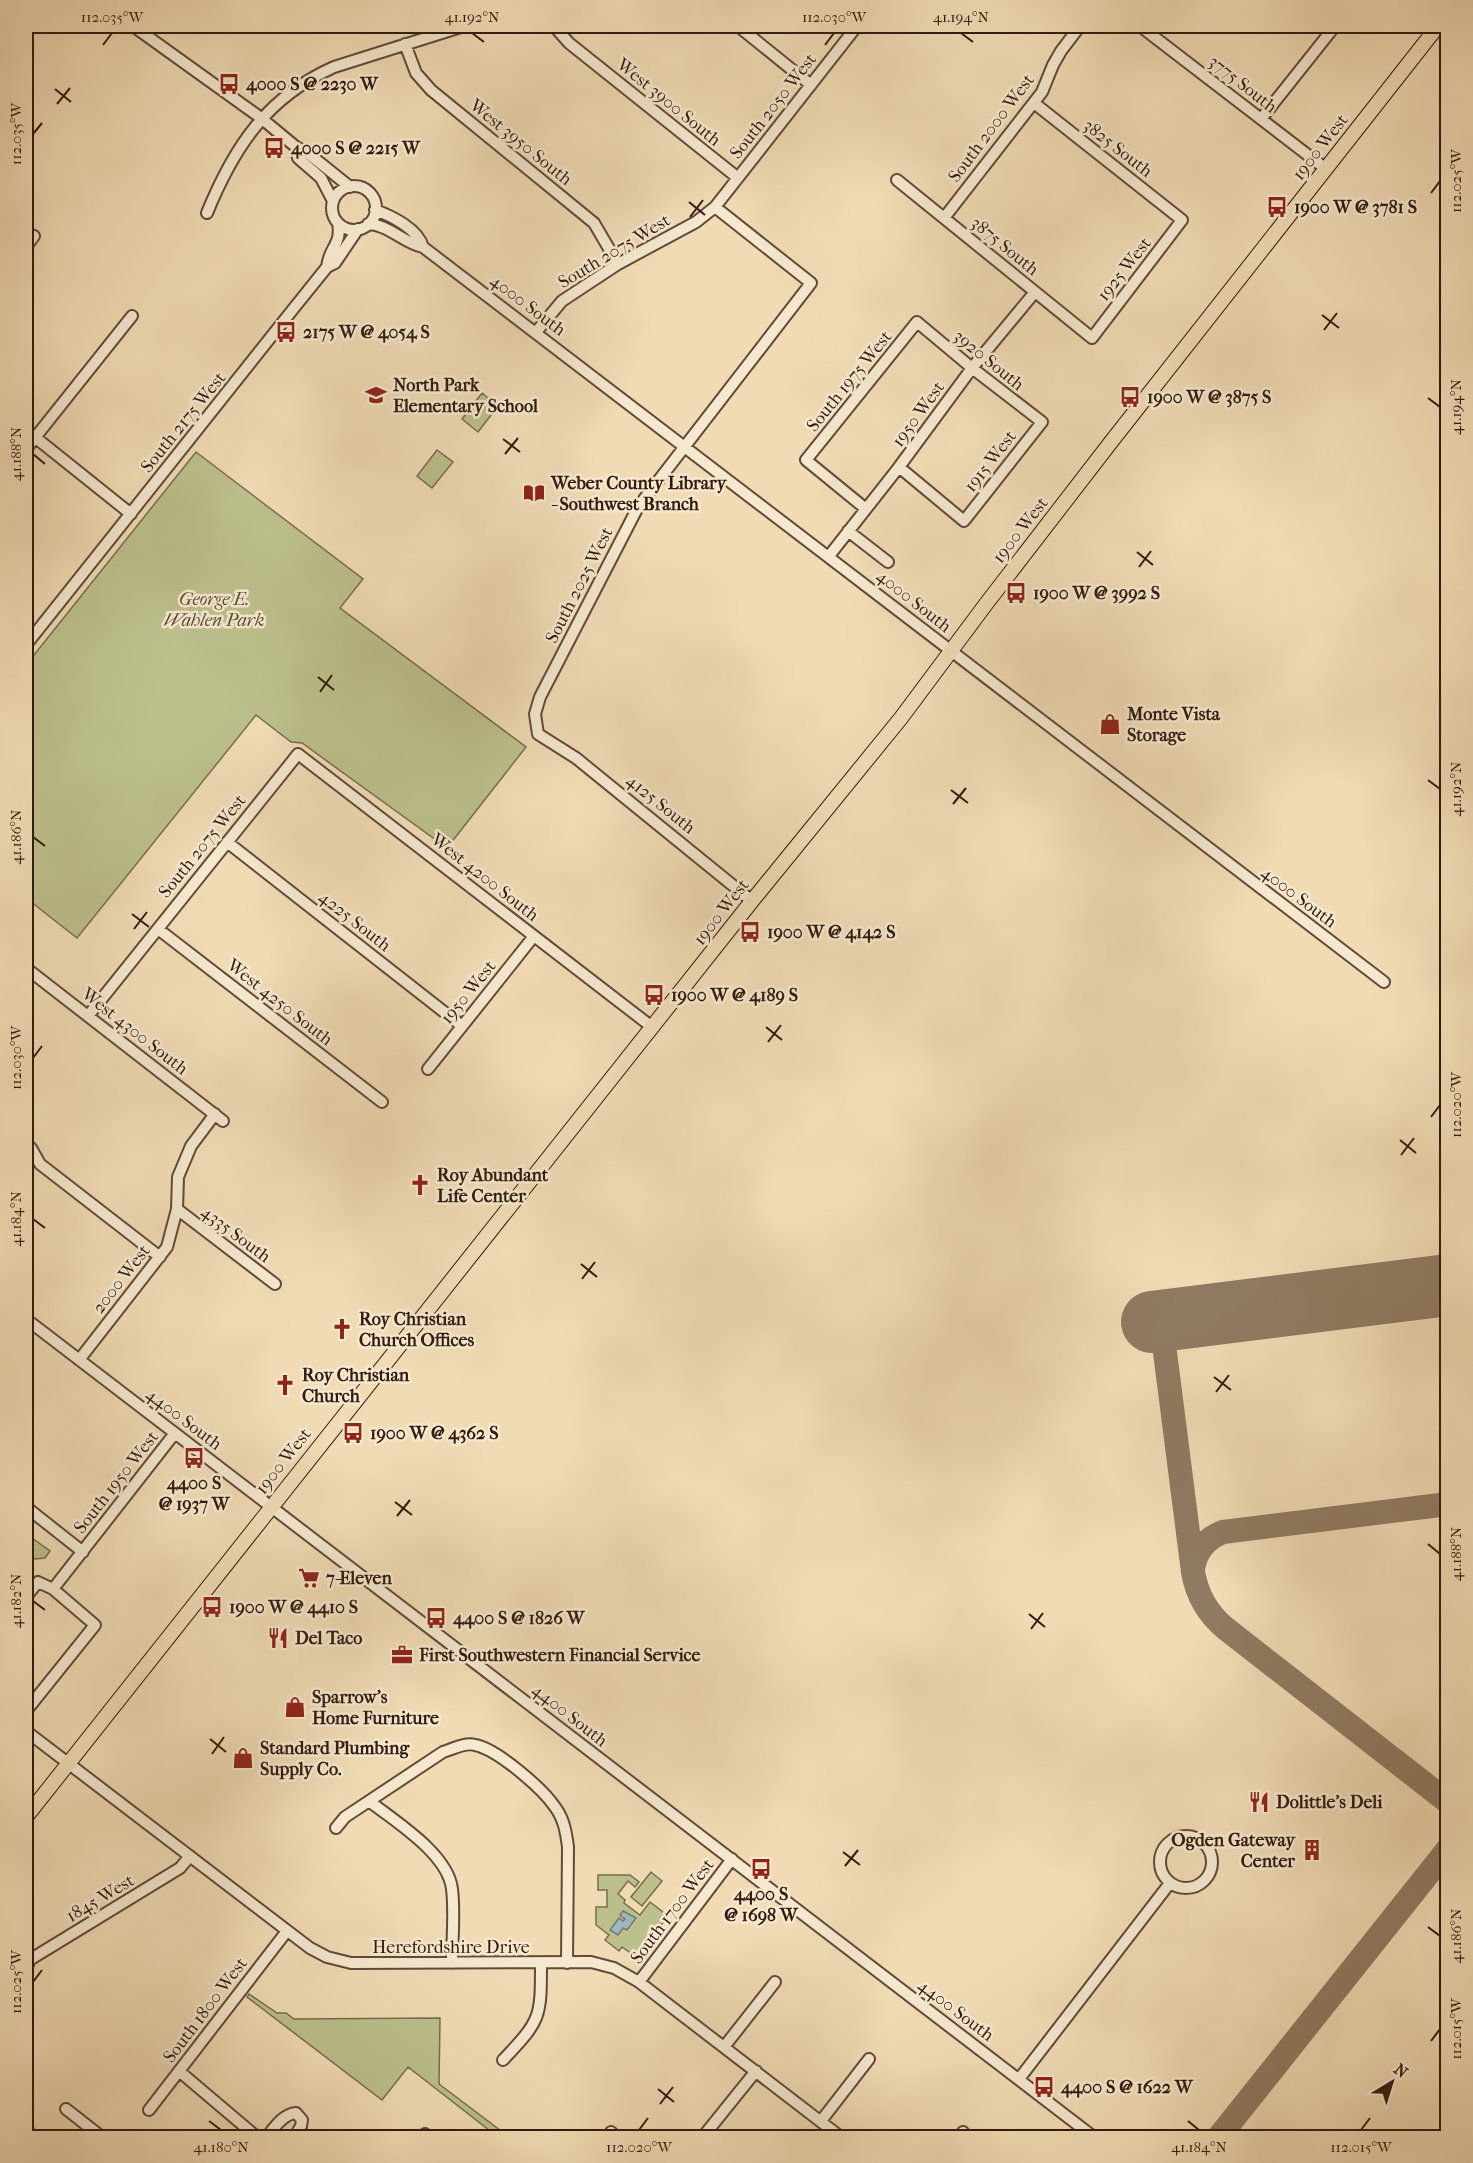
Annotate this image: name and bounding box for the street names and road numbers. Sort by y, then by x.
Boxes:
street label: South 2050 West [726,49,821,163]
street label: 3775 South [1204,51,1281,118]
street label: West 3900 South [612,53,725,151]
street label: South 2000 West [944,70,1039,187]
street label: West 3950 South [465,94,576,190]
street label: 1900 West [1288,110,1353,185]
street label: 3825 South [1079,115,1157,182]
street label: South 2075 West [555,209,674,293]
street label: 3875 South [966,213,1043,280]
street label: 1925 West [1093,233,1156,305]
street label: 4000 South [486,270,570,341]
street label: South 1975 West [802,326,897,436]
street label: 3920 South [949,326,1028,395]
street label: South 2175 West [136,367,231,477]
street label: 1950 West [888,377,950,451]
street label: 1915 West [960,426,1021,496]
street label: 1900 West [988,493,1053,568]
street label: South 2025 West [541,523,618,647]
street label: 4000 South [872,566,955,637]
street label: 4125 South [622,770,699,839]
street label: South 2075 West [154,790,251,902]
street label: West 4200 South [426,828,543,926]
street label: 4000 South [1257,862,1341,933]
street label: 1900 West [689,875,754,950]
street label: 4225 South [314,887,395,956]
street label: West 4250 South [222,954,337,1050]
street label: 1950 West [436,956,501,1028]
street label: West 4300 South [77,983,192,1079]
street label: 4335 South [197,1201,275,1267]
street label: 2000 West [88,1240,155,1318]
street label: 4400 South [141,1384,226,1455]
street label: 1900 West [251,1424,316,1499]
street label: South 1950 West [70,1426,163,1538]
street label: 4400 South [528,1679,612,1751]
street label: South 1700 West [626,1854,719,1968]
street label: 1845 West [62,1870,139,1927]
street label: Herefordshire Drive [372,1937,530,1958]
street label: South 1800 West [159,1953,252,2067]
street label: 4400 South [913,1975,998,2046]

